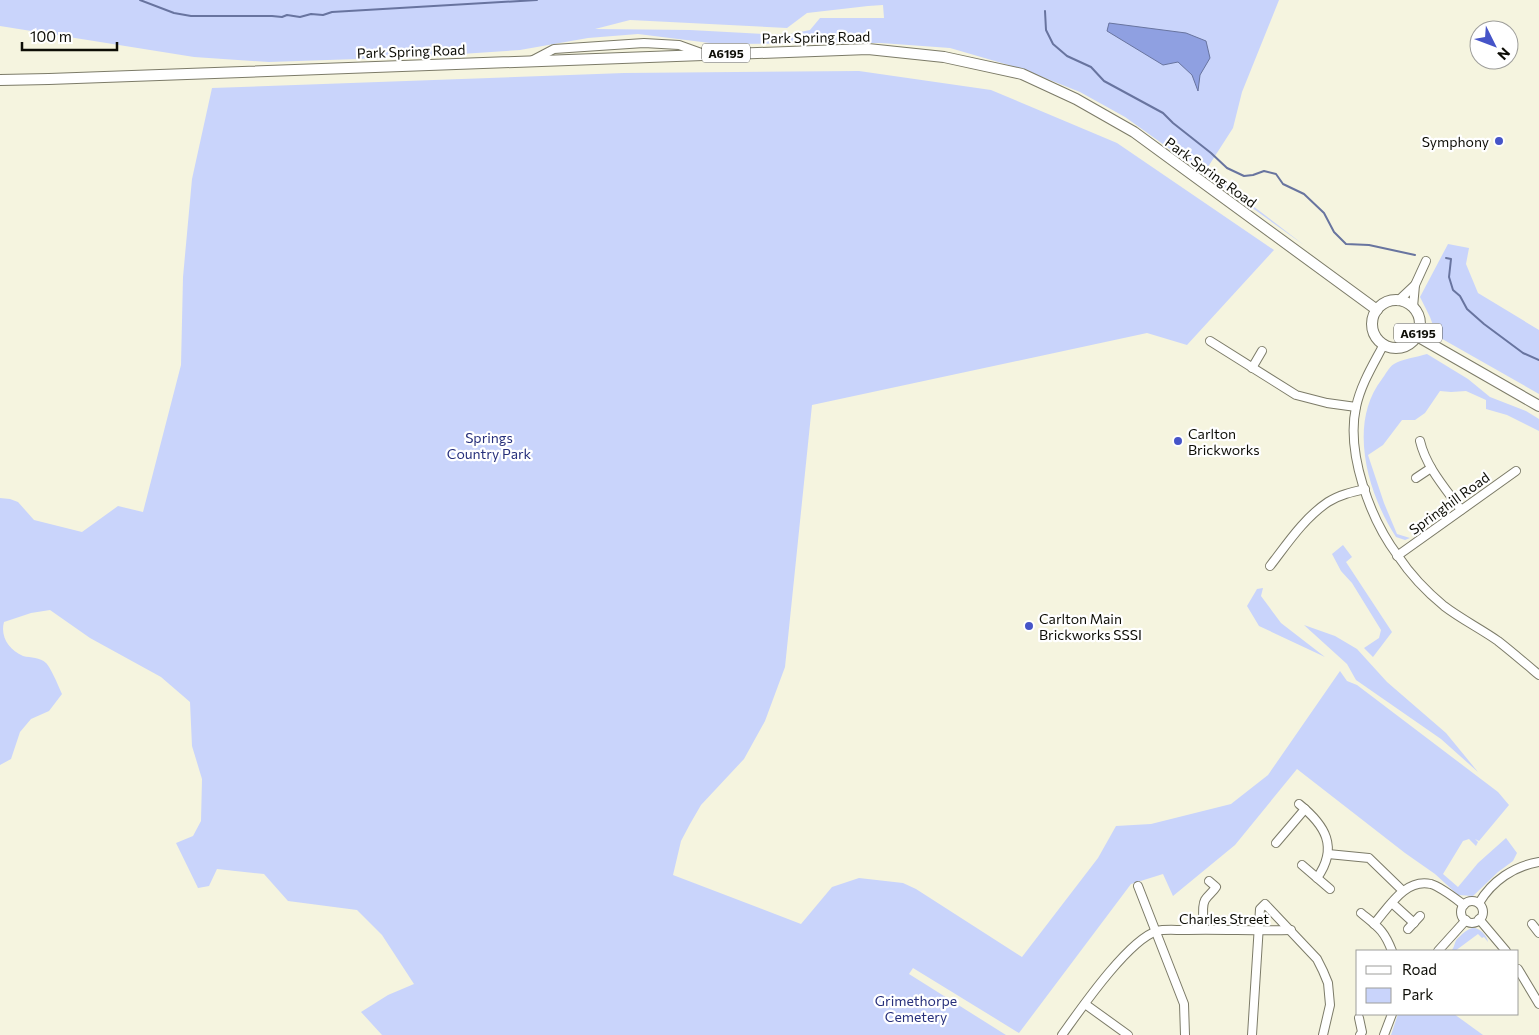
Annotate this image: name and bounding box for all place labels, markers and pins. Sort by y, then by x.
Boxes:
place label: Symphony [1422,133,1489,150]
marker: Symphony [1493,135,1505,147]
place label: Carlton Brickworks [1188,425,1260,458]
marker: Carlton Brickworks [1172,435,1184,447]
place label: Carlton Main Brickworks SSSI [1039,610,1142,643]
marker: Carlton Main Brickworks SSSI [1023,620,1035,632]

